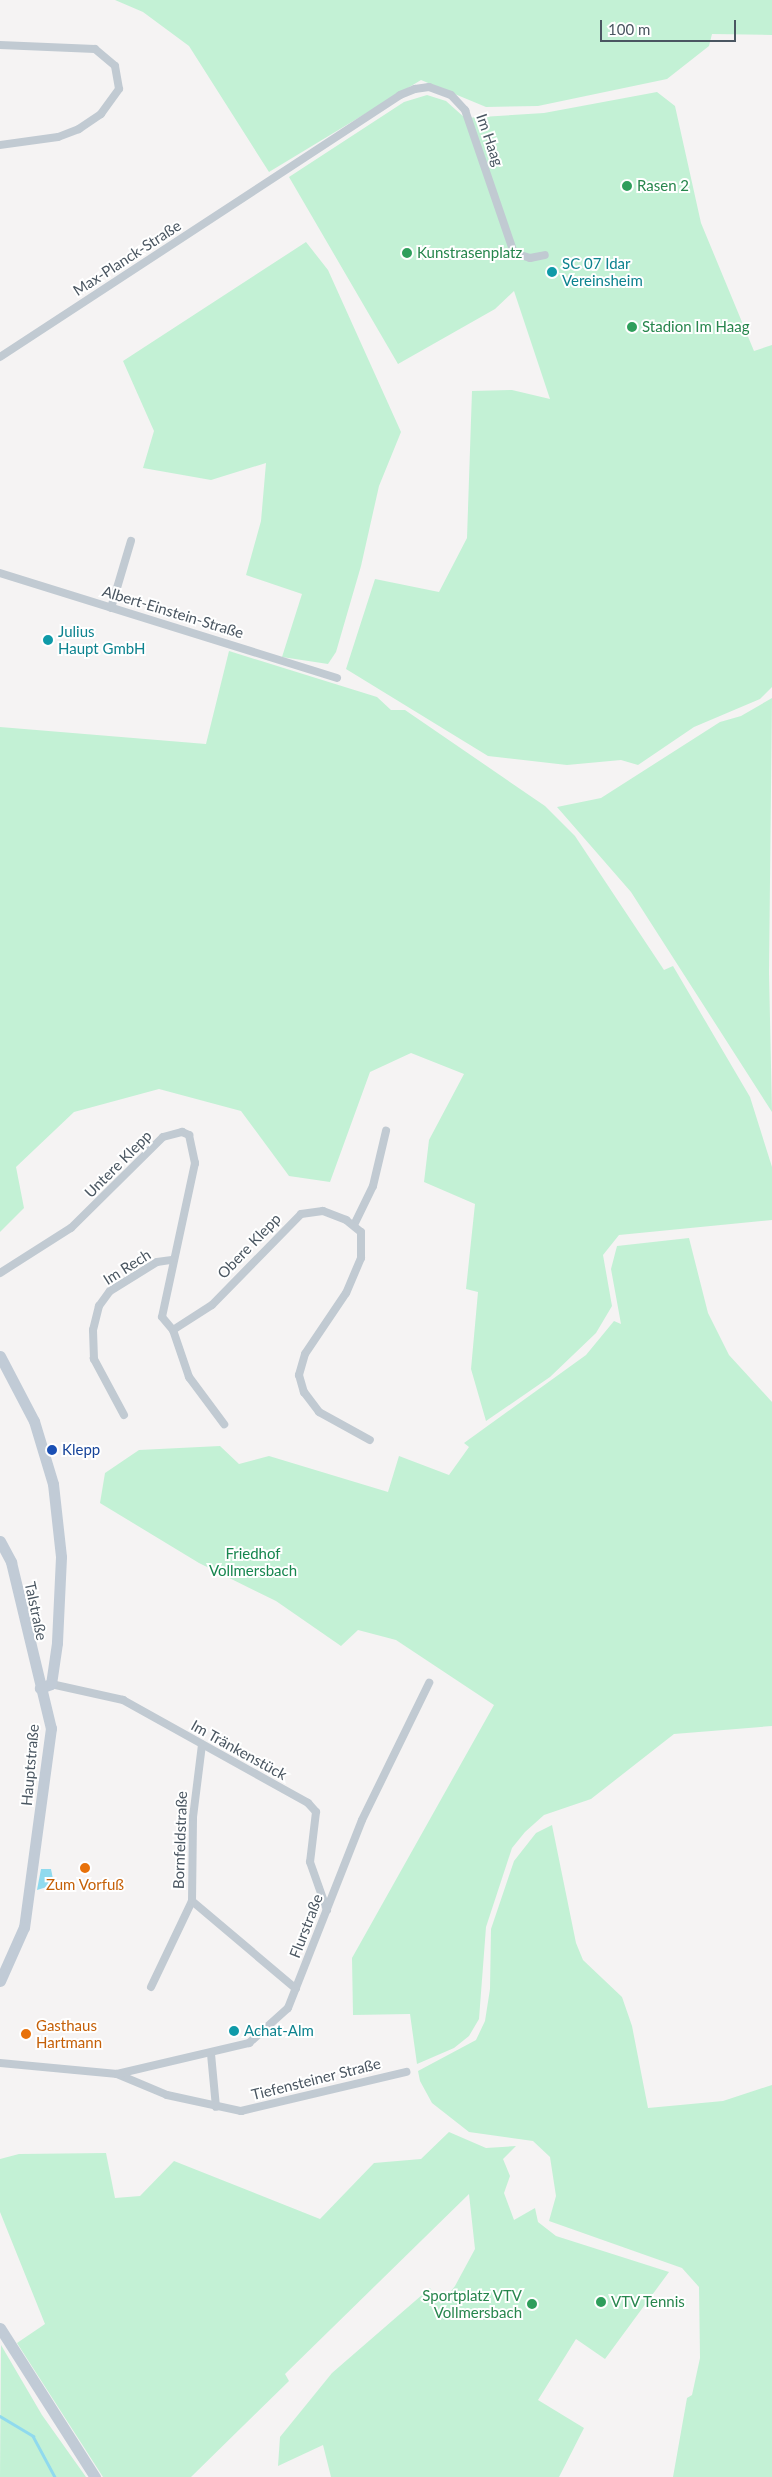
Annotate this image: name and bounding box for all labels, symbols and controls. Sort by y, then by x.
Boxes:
scale bar [602,10,738,42]
text: 100 m [608,20,650,38]
street label: Im Haag [473,111,507,169]
place label: Rasen 2 [637,177,689,195]
marker: Rasen 2 [621,180,633,192]
street label: Max-Planck-Straße [70,216,184,300]
place label: Kunstrasenplatz [417,244,522,262]
marker: Kunstrasenplatz [401,247,413,259]
place label: SC 07 Idar Vereinsheim [562,254,643,289]
marker: SC 07 Idar Vereinsheim [546,266,558,278]
place label: Stadion Im Haag [642,318,750,336]
marker: Stadion Im Haag [626,321,638,333]
street label: Albert-Einstein-Straße [100,582,246,642]
place label: Julius Haupt GmbH [58,622,145,657]
marker: Julius Haupt GmbH [42,634,54,646]
street label: Untere Klepp [81,1127,155,1201]
street label: Obere Klepp [214,1210,284,1282]
street label: Im Rech [100,1245,154,1289]
place label: Klepp [62,1441,100,1459]
marker: Klepp [46,1444,58,1456]
park label: Friedhof Vollmersbach [209,1544,297,1579]
street label: Talstraße [21,1580,51,1642]
street label: Im Tränkenstück [188,1716,290,1784]
street label: Hauptstraße [17,1723,43,1807]
street label: Bornfeldstraße [169,1791,191,1889]
marker: Zum Vorfuß [79,1862,91,1874]
place label: Zum Vorfuß [46,1876,124,1894]
street label: Flurstraße [286,1892,326,1960]
place label: Gasthaus Hartmann [36,2016,102,2051]
place label: Achat-Alm [244,2022,314,2040]
marker: Achat-Alm [228,2025,240,2037]
marker: Gasthaus Hartmann [20,2028,32,2040]
street label: Tiefensteiner Straße [249,2054,383,2104]
place label: Sportplatz VTV Vollmersbach [422,2286,522,2321]
place label: VTV Tennis [611,2293,686,2311]
marker: VTV Tennis [595,2296,607,2308]
marker: Sportplatz VTV Vollmersbach [526,2298,538,2310]

